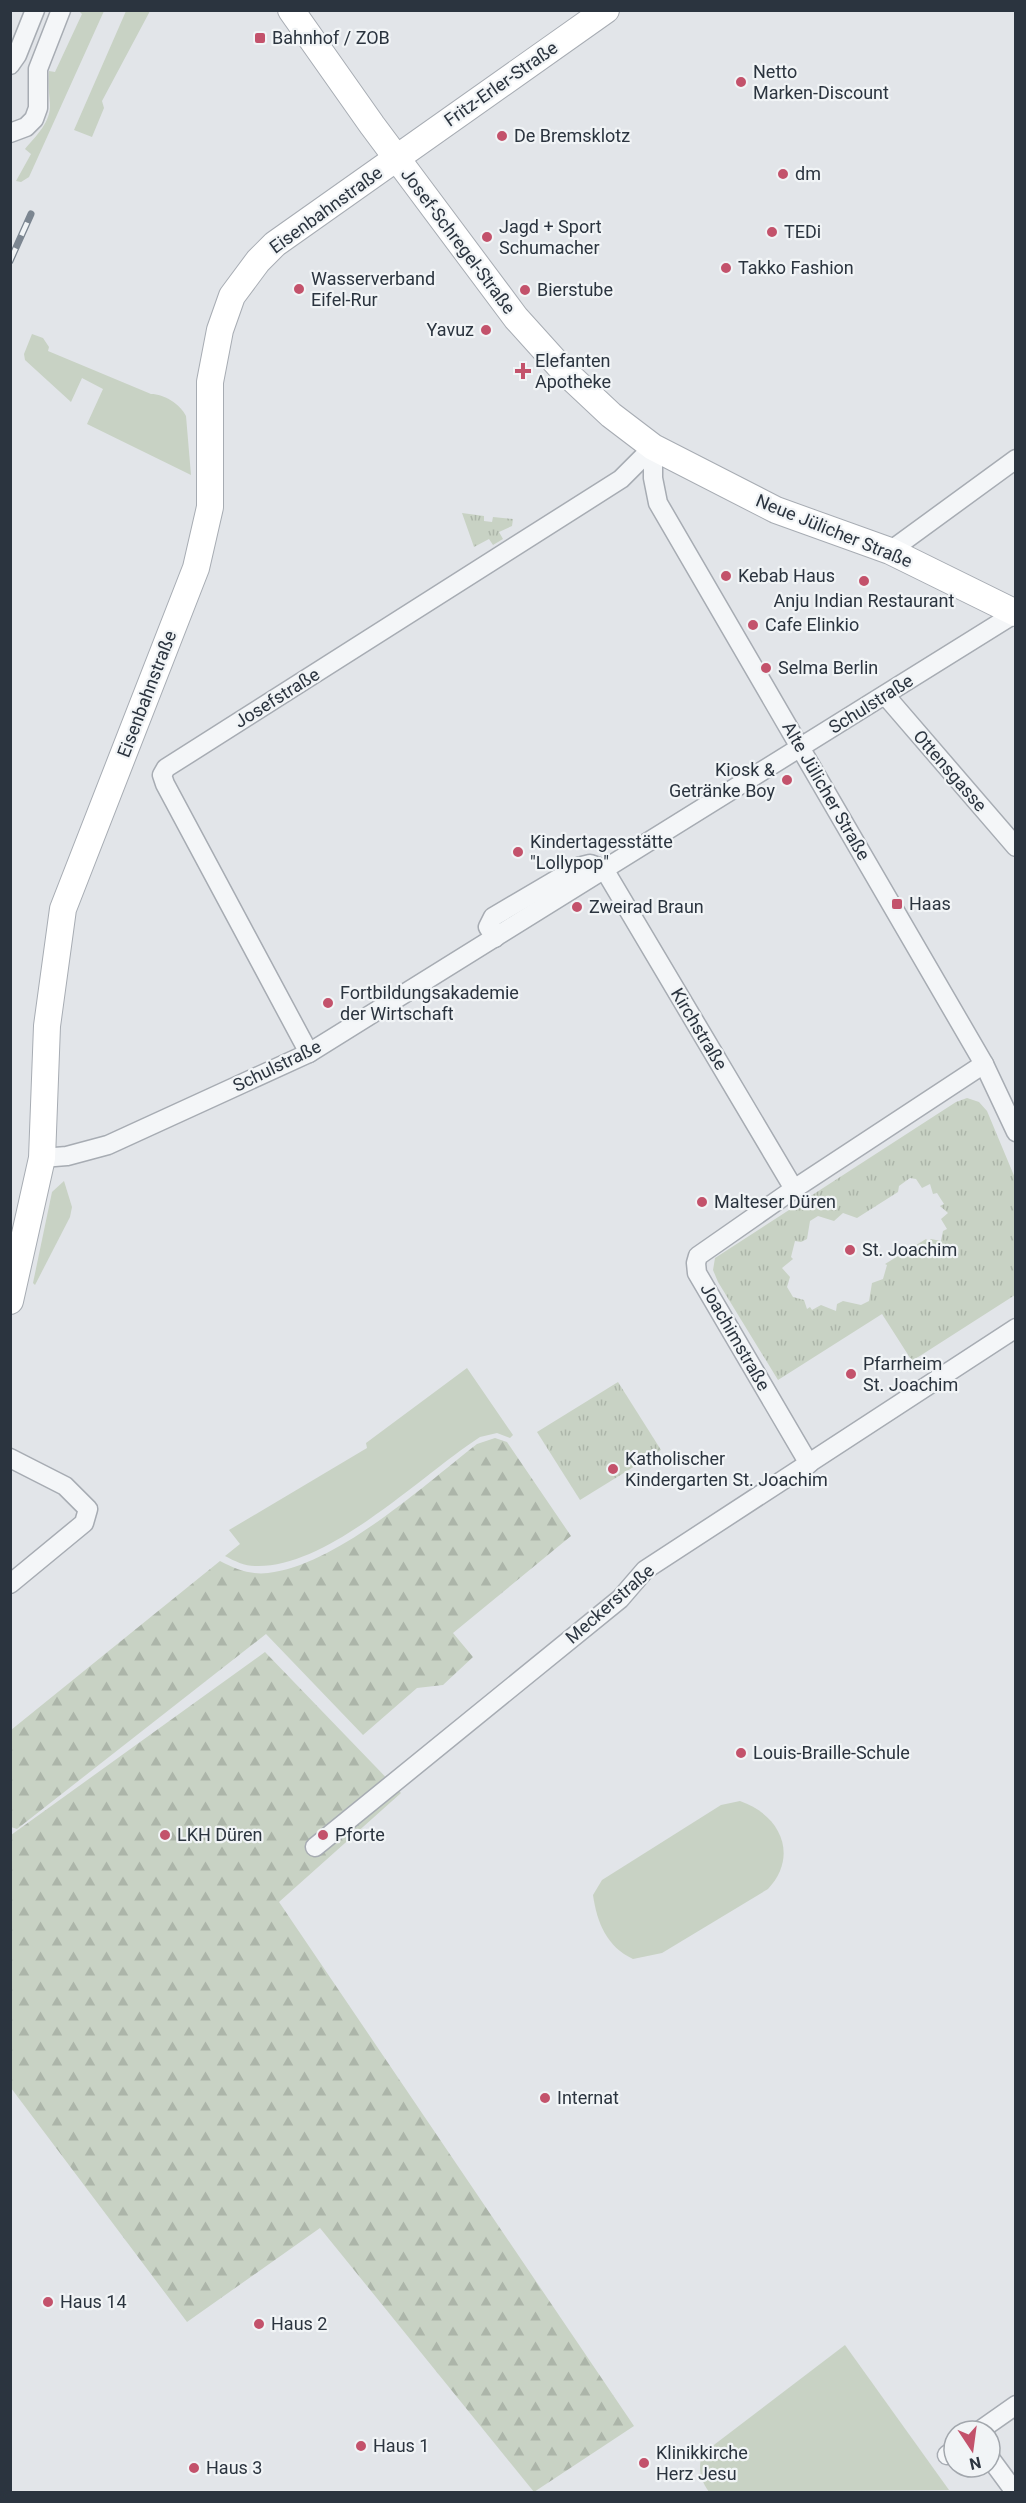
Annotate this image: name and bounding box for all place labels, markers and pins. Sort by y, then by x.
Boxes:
place label: Bahnhof / ZOB [272,27,390,48]
marker: Bahnhof / ZOB [253,31,267,45]
place label: Netto Marken-Discount [753,61,889,103]
marker: Netto Marken-Discount [734,75,748,89]
place label: De Bremsklotz [514,125,630,146]
marker: De Bremsklotz [495,129,509,143]
place label: dm [795,163,821,184]
marker: dm [776,167,790,181]
place label: Jagd + Sport Schumacher [499,216,602,258]
place label: TEDi [784,221,821,242]
marker: TEDi [765,225,779,239]
marker: Jagd + Sport Schumacher [480,230,494,244]
place label: Takko Fashion [738,257,854,278]
marker: Takko Fashion [719,261,733,275]
place label: Wasserverband Eifel-Rur [311,268,435,310]
place label: Bierstube [537,279,613,300]
marker: Wasserverband Eifel-Rur [292,282,306,296]
marker: Bierstube [518,283,532,297]
place label: Yavuz [427,319,474,340]
marker: Yavuz [479,323,493,337]
place label: Elefanten Apotheke [535,350,611,392]
marker: Elefanten Apotheke [516,364,530,378]
place label: Kebab Haus [738,565,835,586]
marker: Kebab Haus [719,569,733,583]
marker: Anju Indian Restaurant [857,574,871,588]
place label: Anju Indian Restaurant [774,590,955,611]
place label: Cafe Elinkio [765,614,859,635]
marker: Cafe Elinkio [746,618,760,632]
place label: Selma Berlin [778,657,878,678]
marker: Selma Berlin [759,661,773,675]
place label: Kiosk & Getränke Boy [669,759,776,801]
marker: Kiosk & Getränke Boy [780,773,794,787]
place label: Kindertagesstätte "Lollypop" [530,831,673,873]
marker: Kindertagesstätte "Lollypop" [511,845,525,859]
place label: Haas [909,893,951,914]
place label: Zweirad Braun [589,896,704,917]
marker: Haas [890,897,904,911]
marker: Zweirad Braun [570,900,584,914]
place label: Fortbildungsakademie der Wirtschaft [340,982,519,1024]
marker: Fortbildungsakademie der Wirtschaft [321,996,335,1010]
place label: Malteser Düren [714,1191,836,1212]
marker: Malteser Düren [695,1195,709,1209]
place label: St. Joachim [862,1239,957,1260]
marker: St. Joachim [843,1243,857,1257]
place label: Pfarrheim St. Joachim [863,1353,958,1395]
marker: Pfarrheim St. Joachim [844,1367,858,1381]
place label: Katholischer Kindergarten St. Joachim [625,1448,828,1490]
marker: Katholischer Kindergarten St. Joachim [606,1462,620,1476]
place label: Louis-Braille-Schule [753,1742,910,1763]
marker: Louis-Braille-Schule [734,1746,748,1760]
place label: LKH Düren [177,1824,262,1845]
place label: Pforte [335,1824,385,1845]
marker: LKH Düren [158,1828,172,1842]
marker: Pforte [316,1828,330,1842]
place label: Internat [557,2087,619,2108]
marker: Internat [538,2091,552,2105]
place label: Haus 14 [60,2291,127,2312]
marker: Haus 14 [41,2295,55,2309]
place label: Haus 2 [271,2313,327,2334]
marker: Haus 2 [252,2317,266,2331]
place label: Haus 1 [373,2435,429,2456]
marker: Haus 1 [354,2439,368,2453]
place label: Klinikkirche Herz Jesu [656,2442,748,2484]
marker: Klinikkirche Herz Jesu [637,2456,651,2470]
place label: Haus 3 [206,2457,262,2478]
marker: Haus 3 [187,2461,201,2475]

